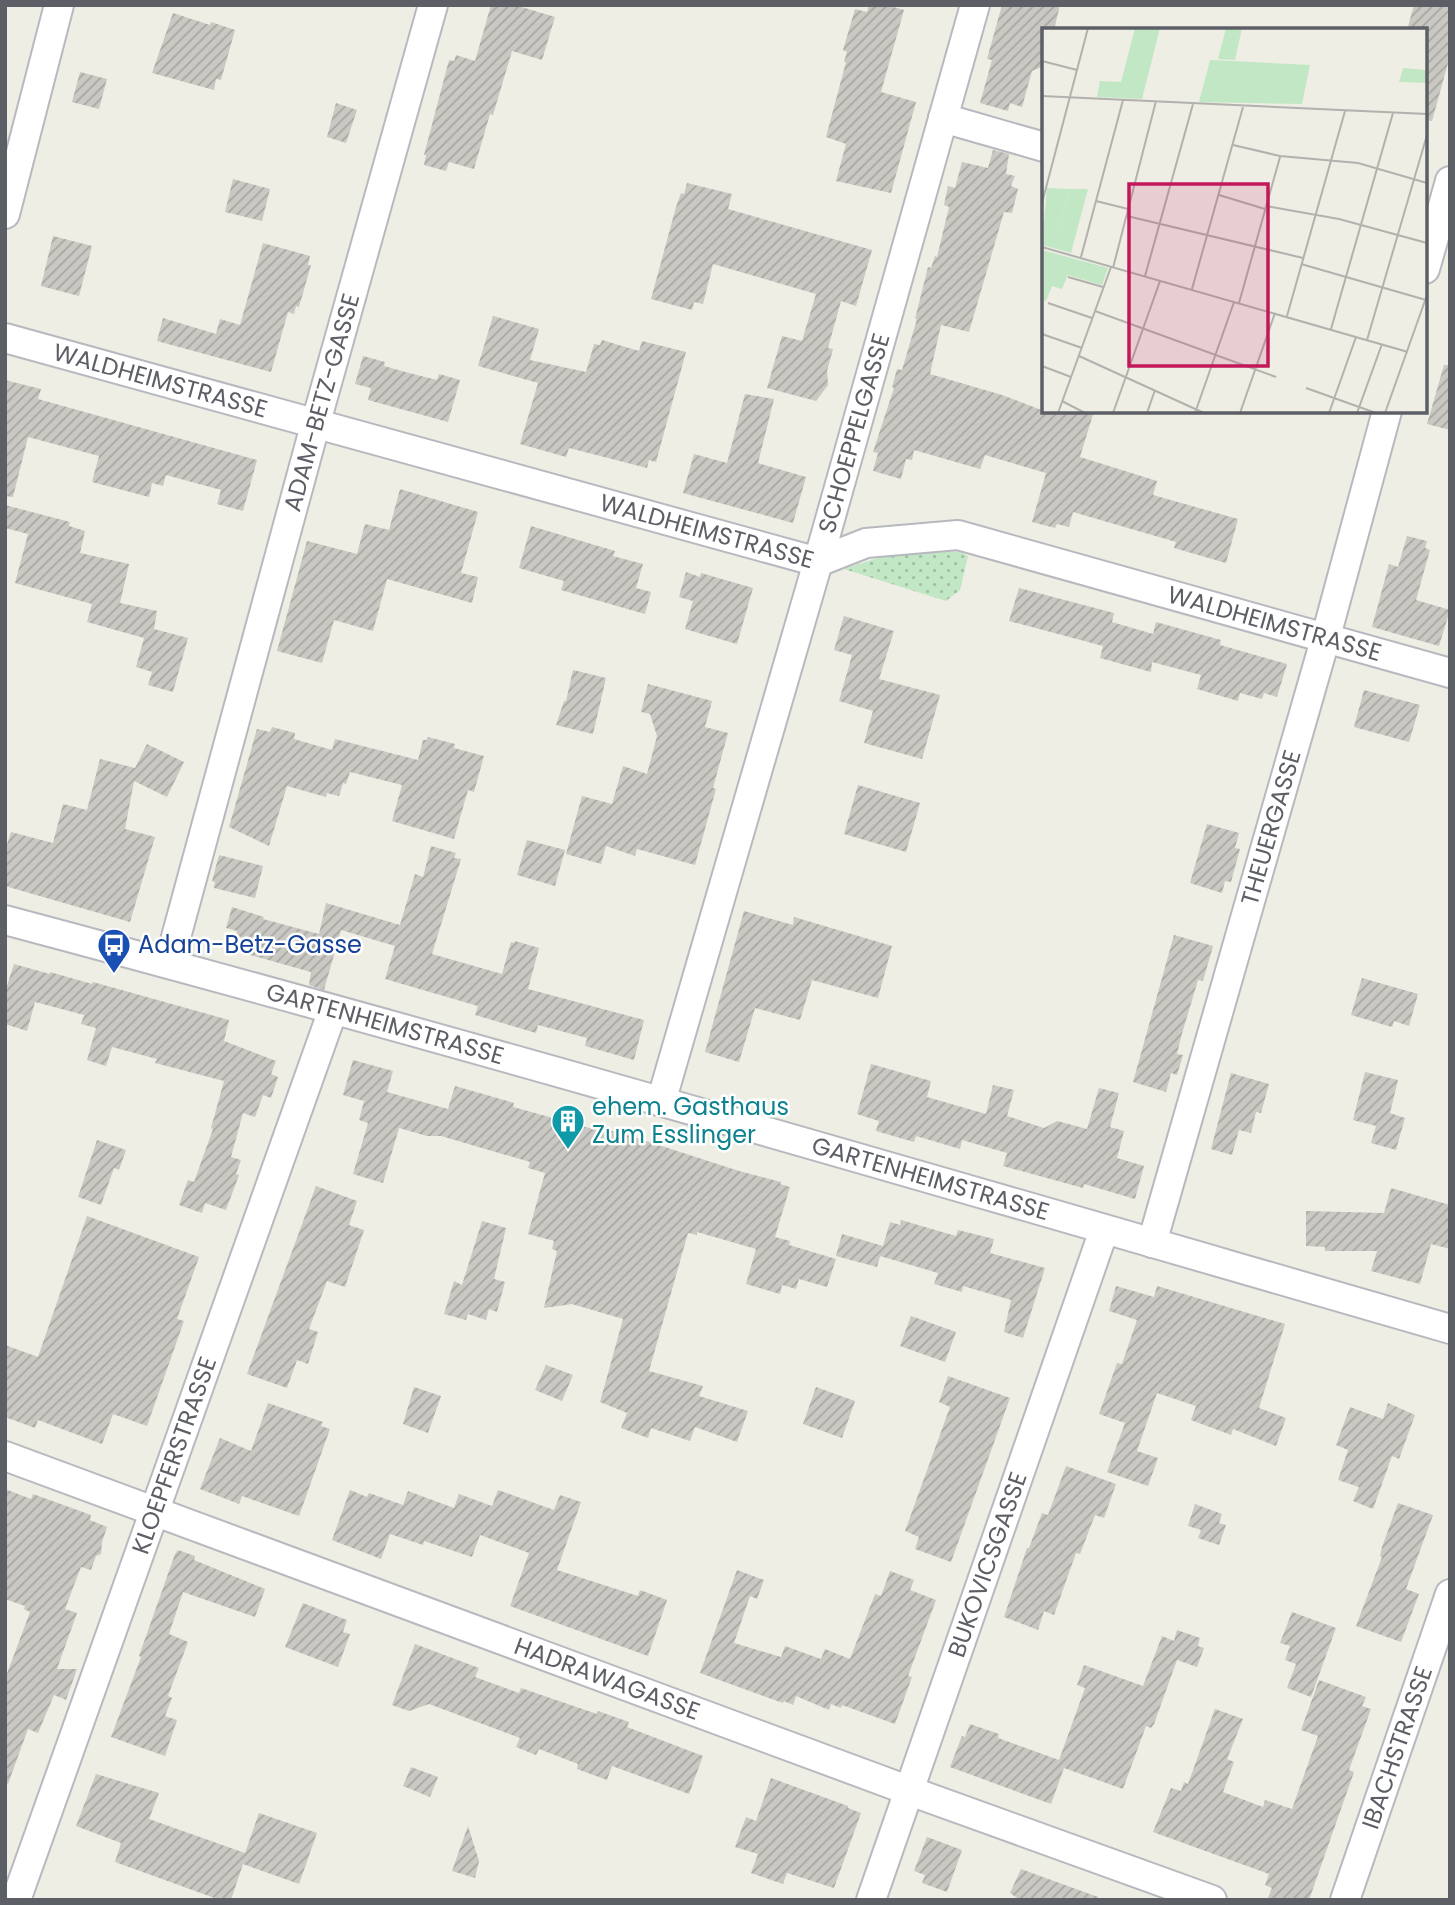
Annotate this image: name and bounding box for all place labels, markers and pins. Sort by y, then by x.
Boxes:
bus stop icon: Adam-Betz-Gasse [95,926,133,975]
place label: Adam-Betz-Gasse [138,928,362,961]
place label: ehem. Gasthaus Zum Esslinger [592,1090,789,1151]
building icon: ehem. Gasthaus Zum Esslinger [549,1102,587,1151]

